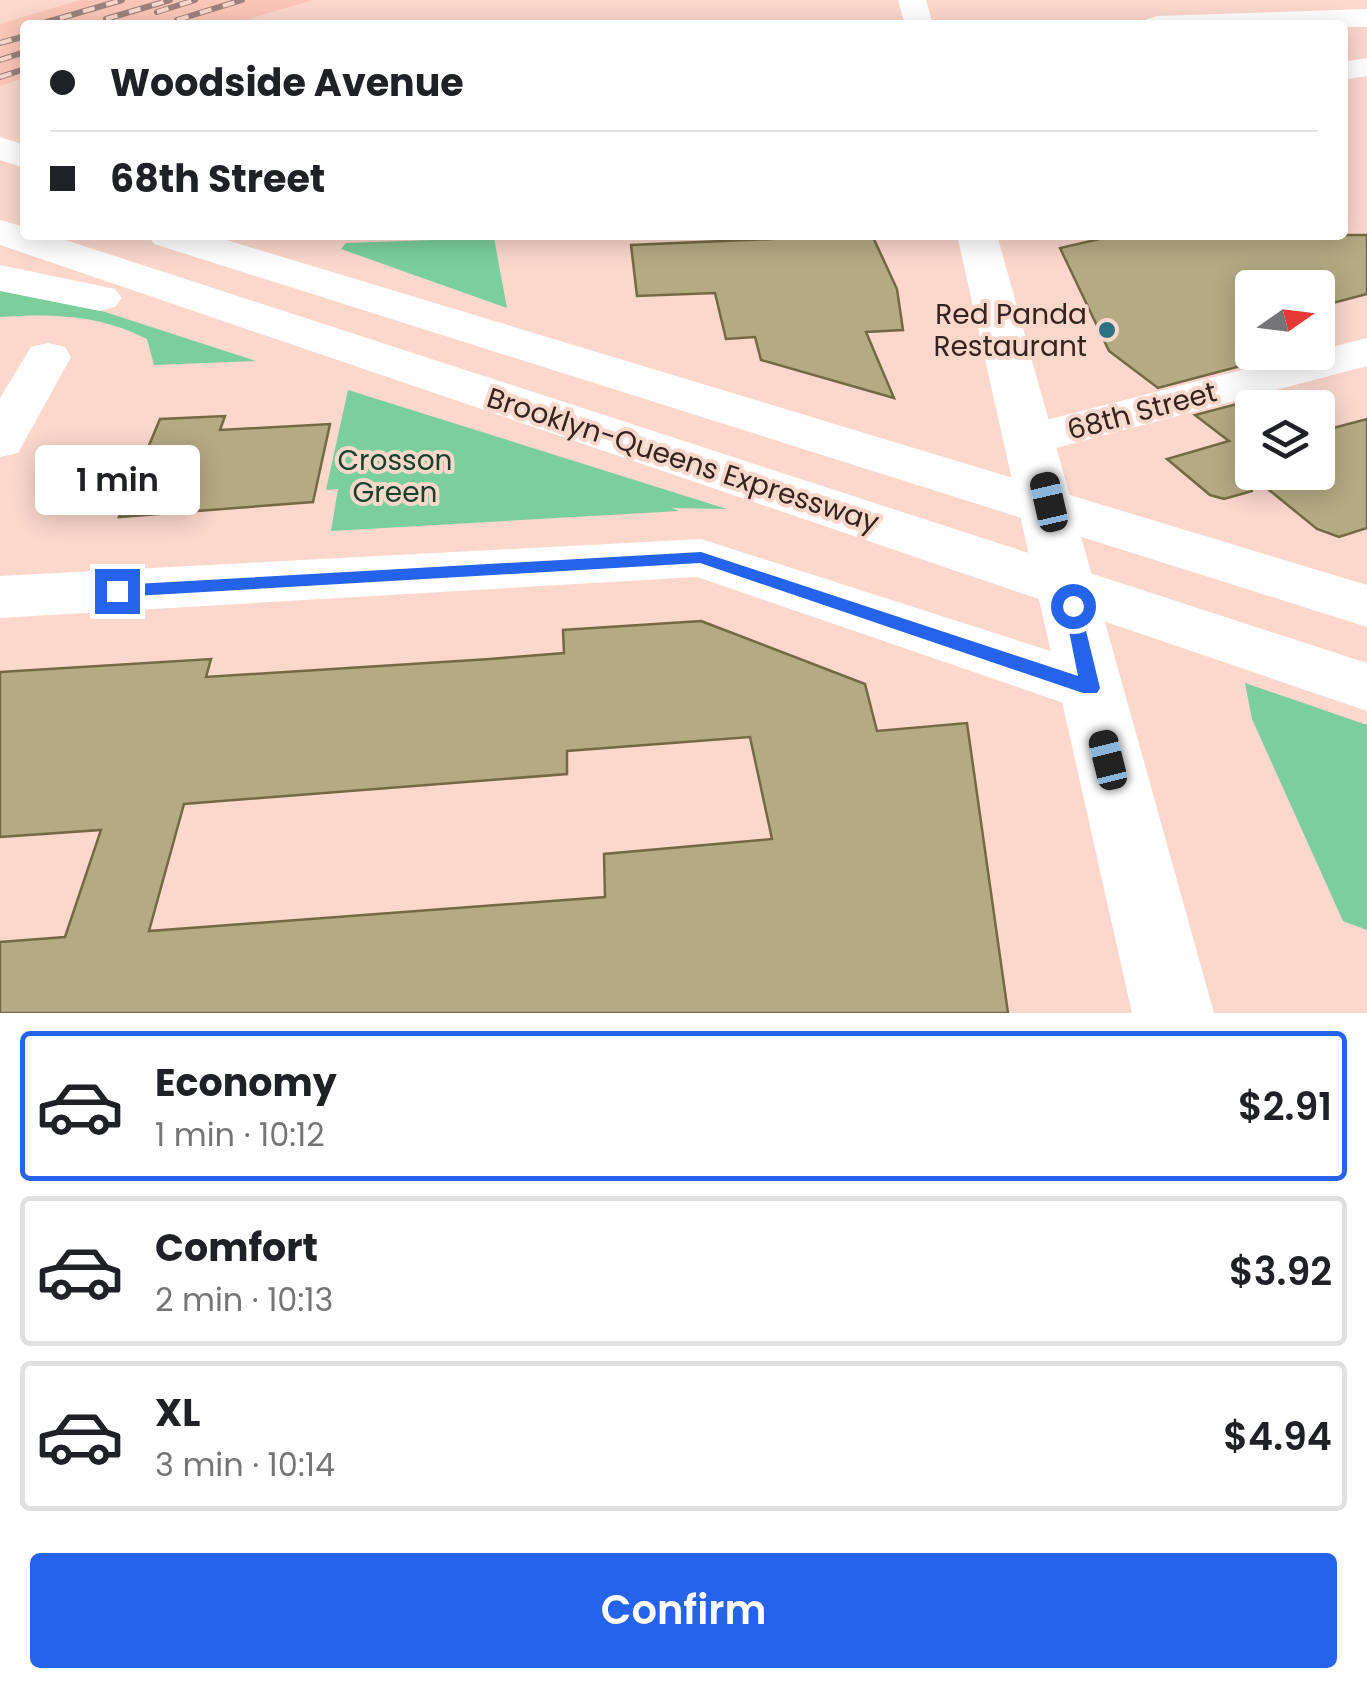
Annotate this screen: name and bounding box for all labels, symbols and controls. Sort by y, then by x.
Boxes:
text: Woodside Avenue [110,56,464,109]
text: 68th Street [110,152,325,205]
north arrow [1235,270,1335,370]
map controls [1235,270,1335,490]
place label: Red Panda Restaurant [933,295,1087,366]
marker: Red Panda Restaurant [1096,319,1118,341]
street label: 68th Street [1063,372,1221,450]
street label: Brooklyn-Queens Expressway [482,378,884,542]
button: layers [1235,390,1335,490]
park label: Crosson Green [337,441,453,512]
callout: 1 min [34,446,200,516]
text: 1 min [76,457,159,502]
car [1028,469,1070,535]
route end [95,569,140,614]
route start [1051,584,1096,629]
car [1086,727,1130,793]
text: Economy [155,1056,337,1109]
icon: car [35,1061,125,1151]
text: $2.91 [1238,1080,1332,1133]
text: 1 min · 10:12 [155,1112,325,1157]
text: Comfort [155,1221,318,1274]
icon: car [35,1226,125,1316]
text: $3.92 [1229,1245,1332,1298]
text: 2 min · 10:13 [155,1277,333,1322]
text: XL [155,1386,200,1439]
icon: car [35,1391,125,1481]
text: $4.94 [1223,1410,1332,1463]
text: 3 min · 10:14 [155,1442,335,1487]
button: Confirm [30,1553,1337,1668]

